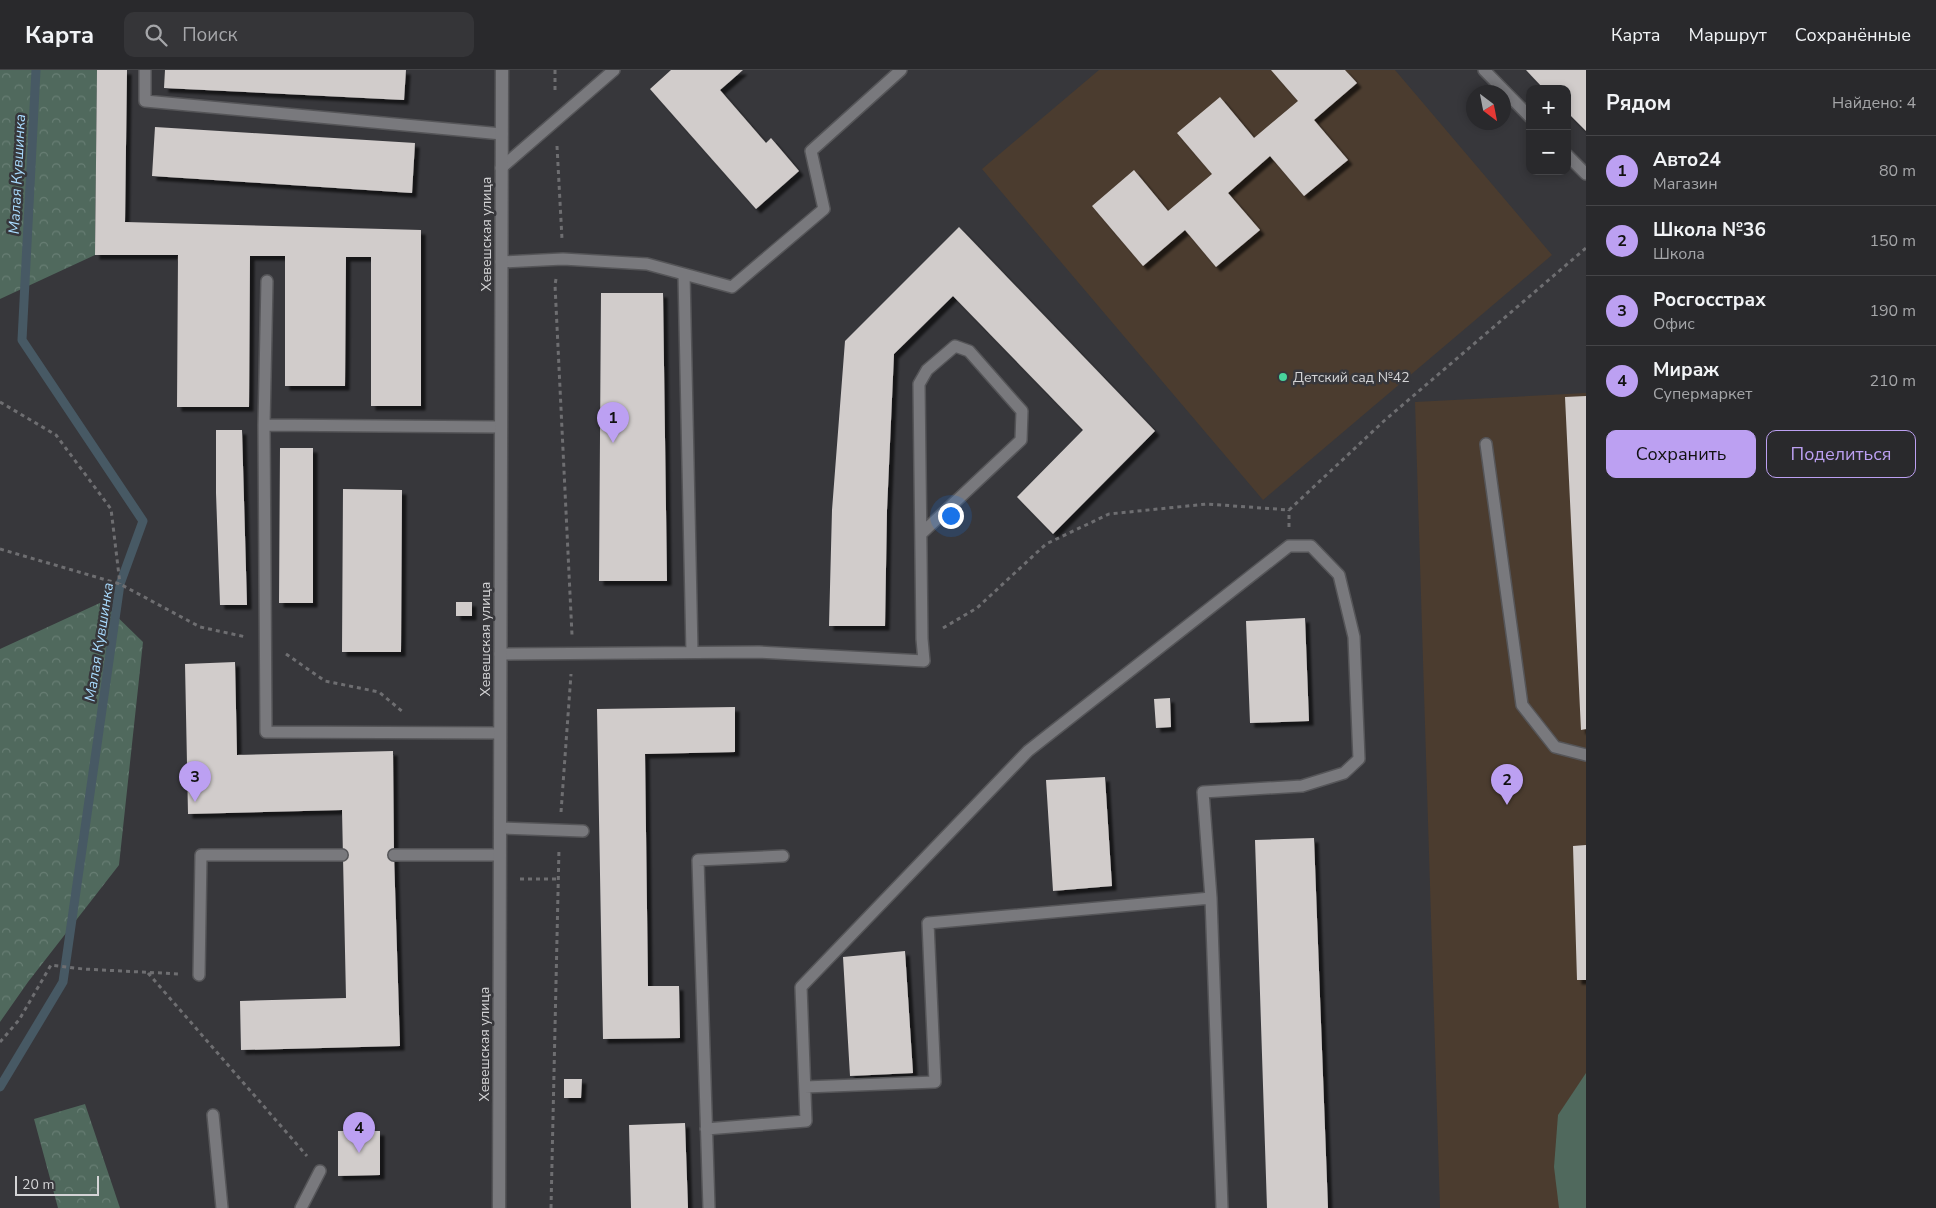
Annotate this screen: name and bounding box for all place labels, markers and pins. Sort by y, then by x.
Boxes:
place label: Детский сад №42 [1293,368,1410,387]
marker: Детский сад №42 [1277,371,1289,383]
pin: 1 [597,402,629,443]
pin: 3 [179,761,211,802]
pin: 2 [1491,764,1523,805]
pin: 4 [343,1112,375,1153]

